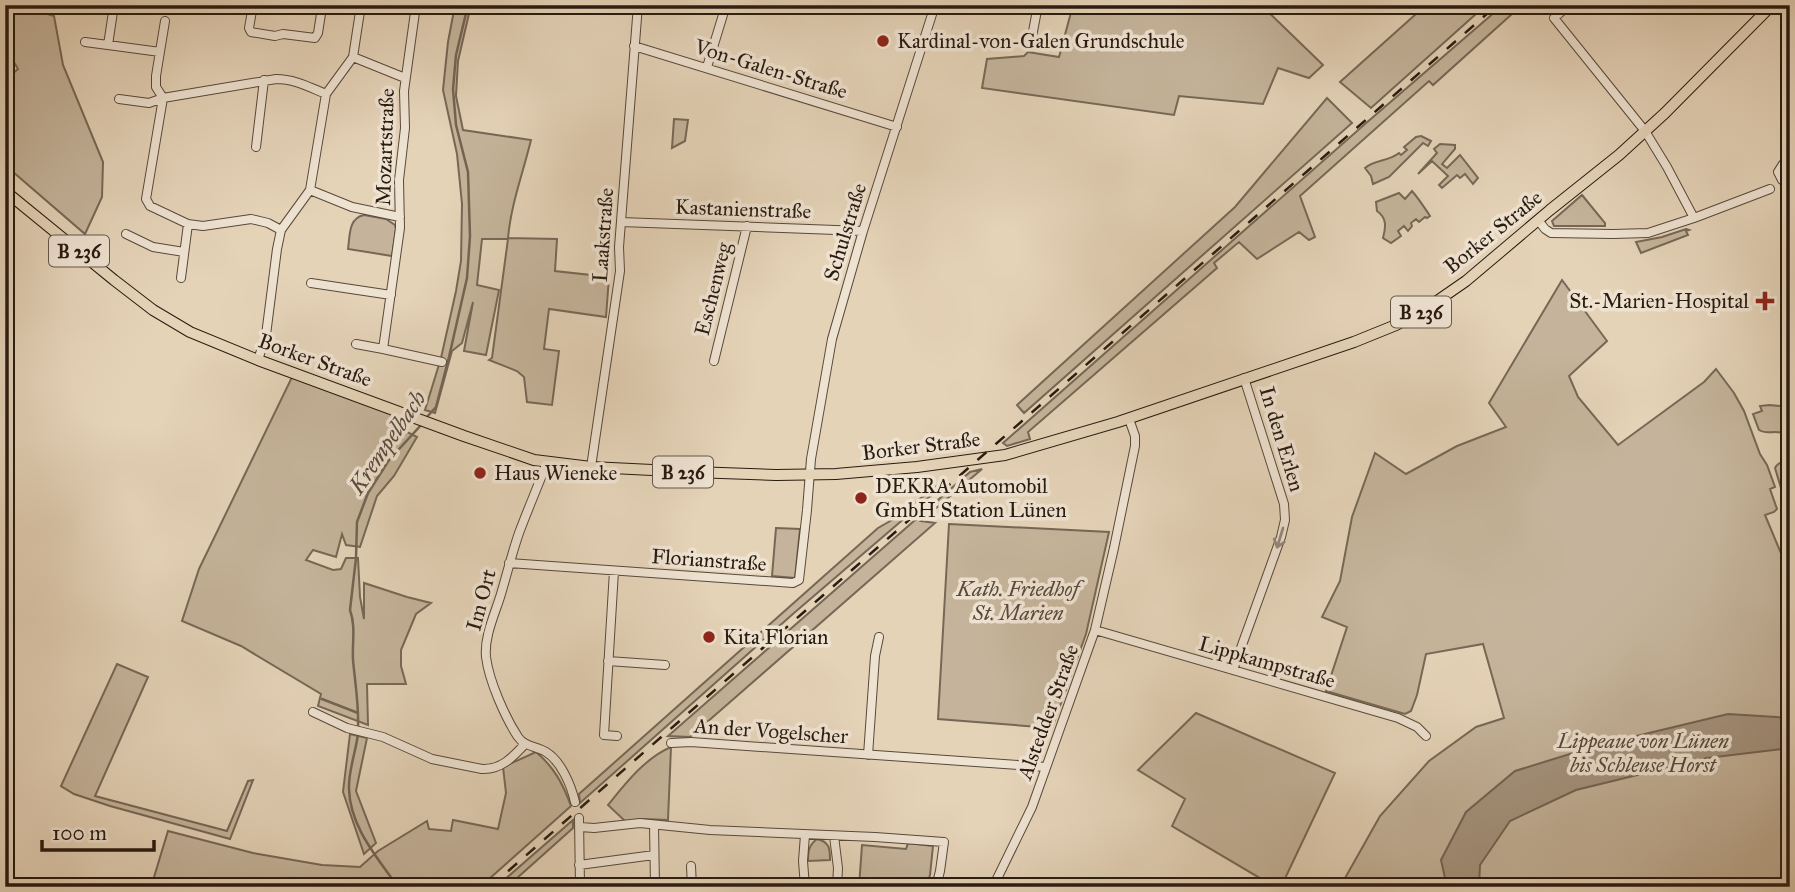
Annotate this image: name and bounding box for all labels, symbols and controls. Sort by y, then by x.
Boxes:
place label: Kardinal-von-Galen Grundschule [897,28,1185,54]
street label: Von-Galen-Straße [691,33,851,105]
marker: Kardinal-von-Galen Grundschule [875,33,891,49]
street label: Mozartstraße [370,88,400,206]
street label: Schulstraße [818,180,872,284]
street label: Borker Straße [1439,184,1548,280]
street label: Laakstraße [587,187,619,283]
street label: Kastanienstraße [674,194,812,224]
road number: B 236 [49,235,109,266]
street label: Eschenweg [689,239,737,338]
place label: St.-Marien-Hospital [1569,288,1749,314]
marker: St.-Marien-Hospital [1755,291,1775,311]
road number: B 236 [1391,296,1451,328]
street label: Borker Straße [255,327,376,393]
street label: In den Erlen [1254,383,1310,495]
water label: Krempelbach [342,385,433,500]
street label: Borker Straße [860,426,982,466]
road number: B 236 [653,457,713,488]
place label: Haus Wieneke [494,460,617,486]
marker: Haus Wieneke [472,465,488,481]
place label: DEKRA Automobil GmbH Station Lünen [875,473,1067,523]
marker: DEKRA Automobil GmbH Station Lünen [853,490,869,506]
one-way arrow [1272,526,1285,548]
street label: Florianstraße [651,543,768,577]
street label: Im Ort [460,566,502,634]
park label: Kath. Friedhof St. Marien [956,576,1085,626]
place label: Kita Florian [723,624,828,650]
marker: Kita Florian [701,629,717,645]
street label: Lippkampstraße [1196,630,1338,694]
street label: Alstedder Straße [1011,641,1085,784]
street label: An der Vogelscher [692,713,849,749]
park label: Lippeaue von Lünen bis Schleuse Horst [1556,728,1729,778]
scale bar [42,808,154,852]
text: 100 m [52,820,107,846]

